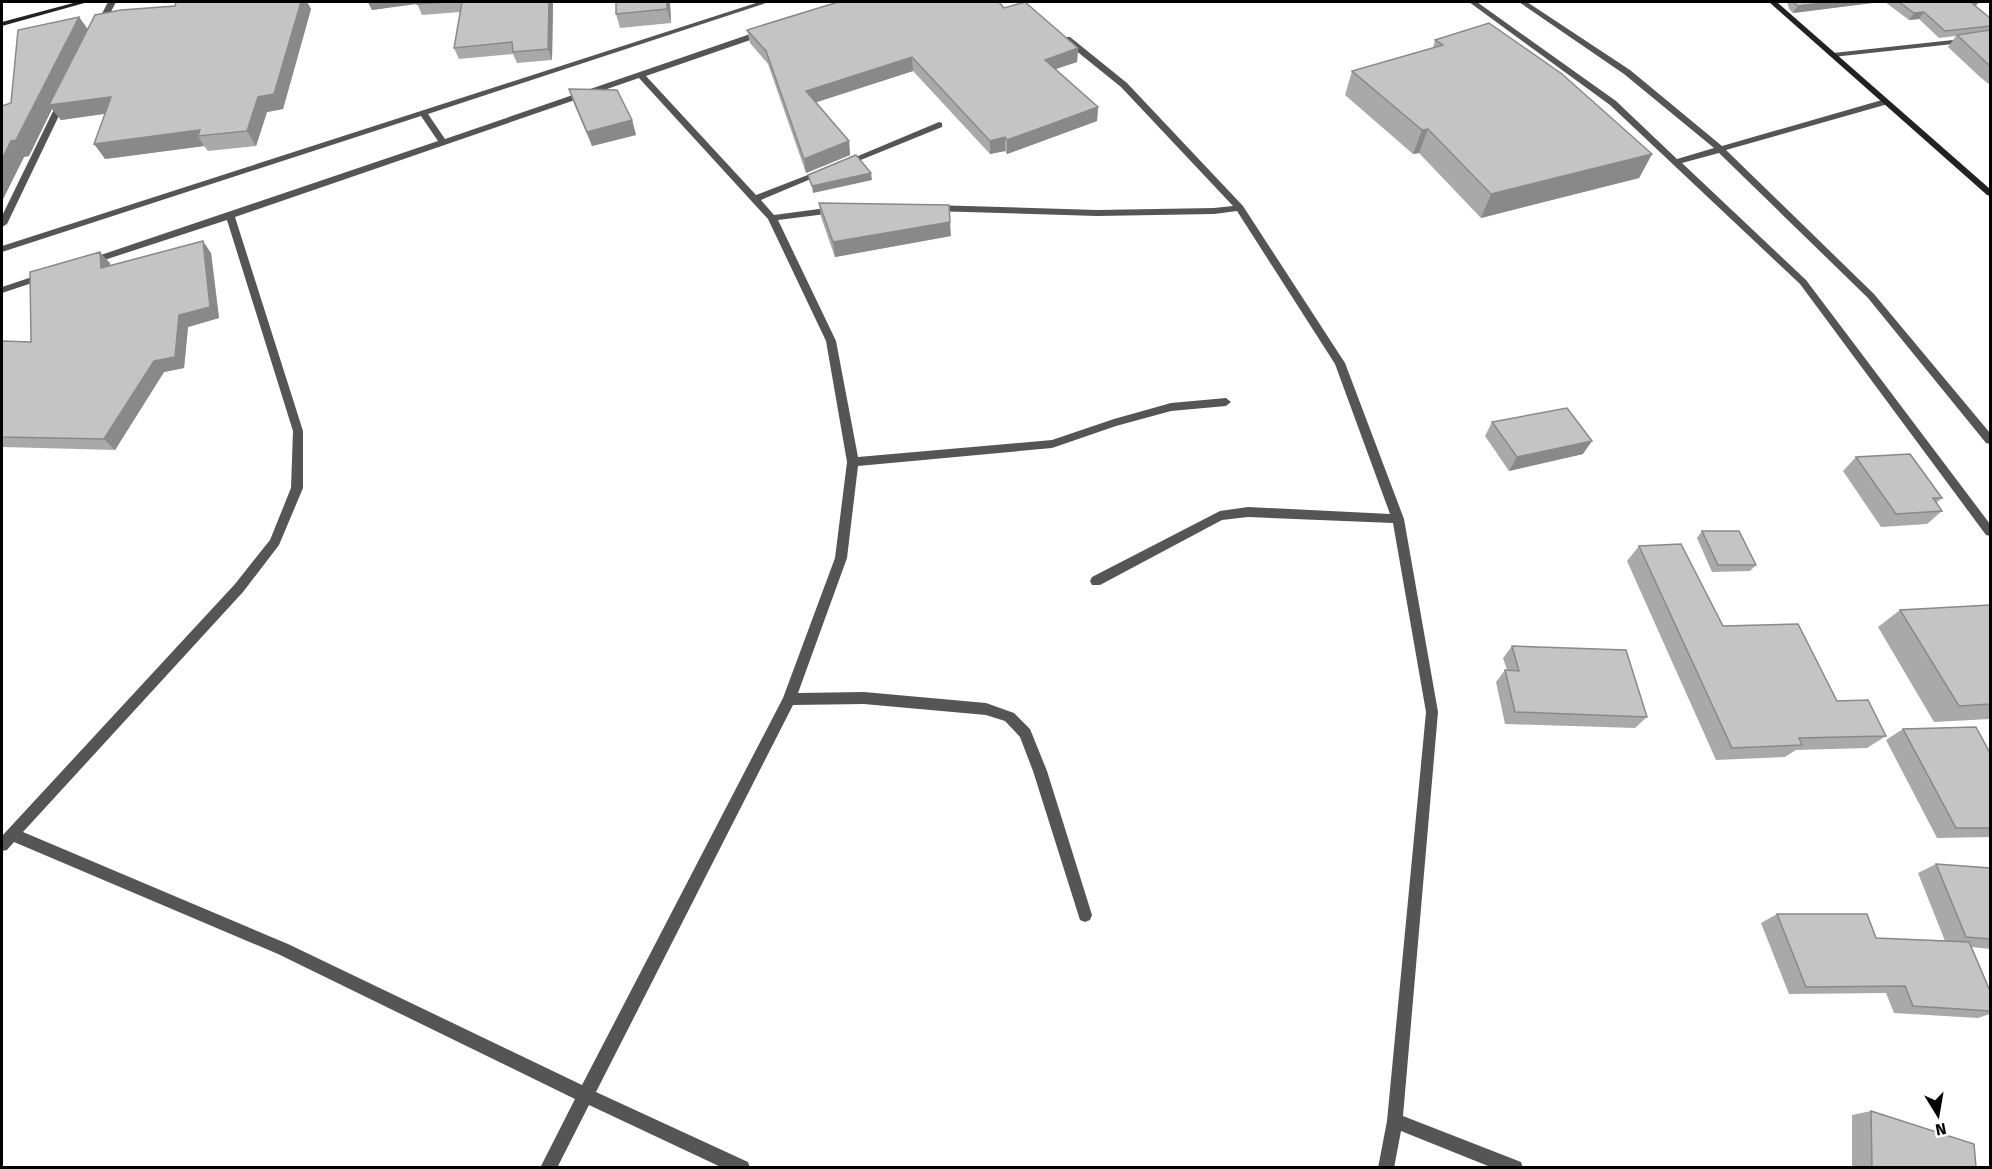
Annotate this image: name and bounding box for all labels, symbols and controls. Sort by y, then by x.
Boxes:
north arrow [1908,1085,1968,1145]
text: N [1934,1119,1948,1140]

